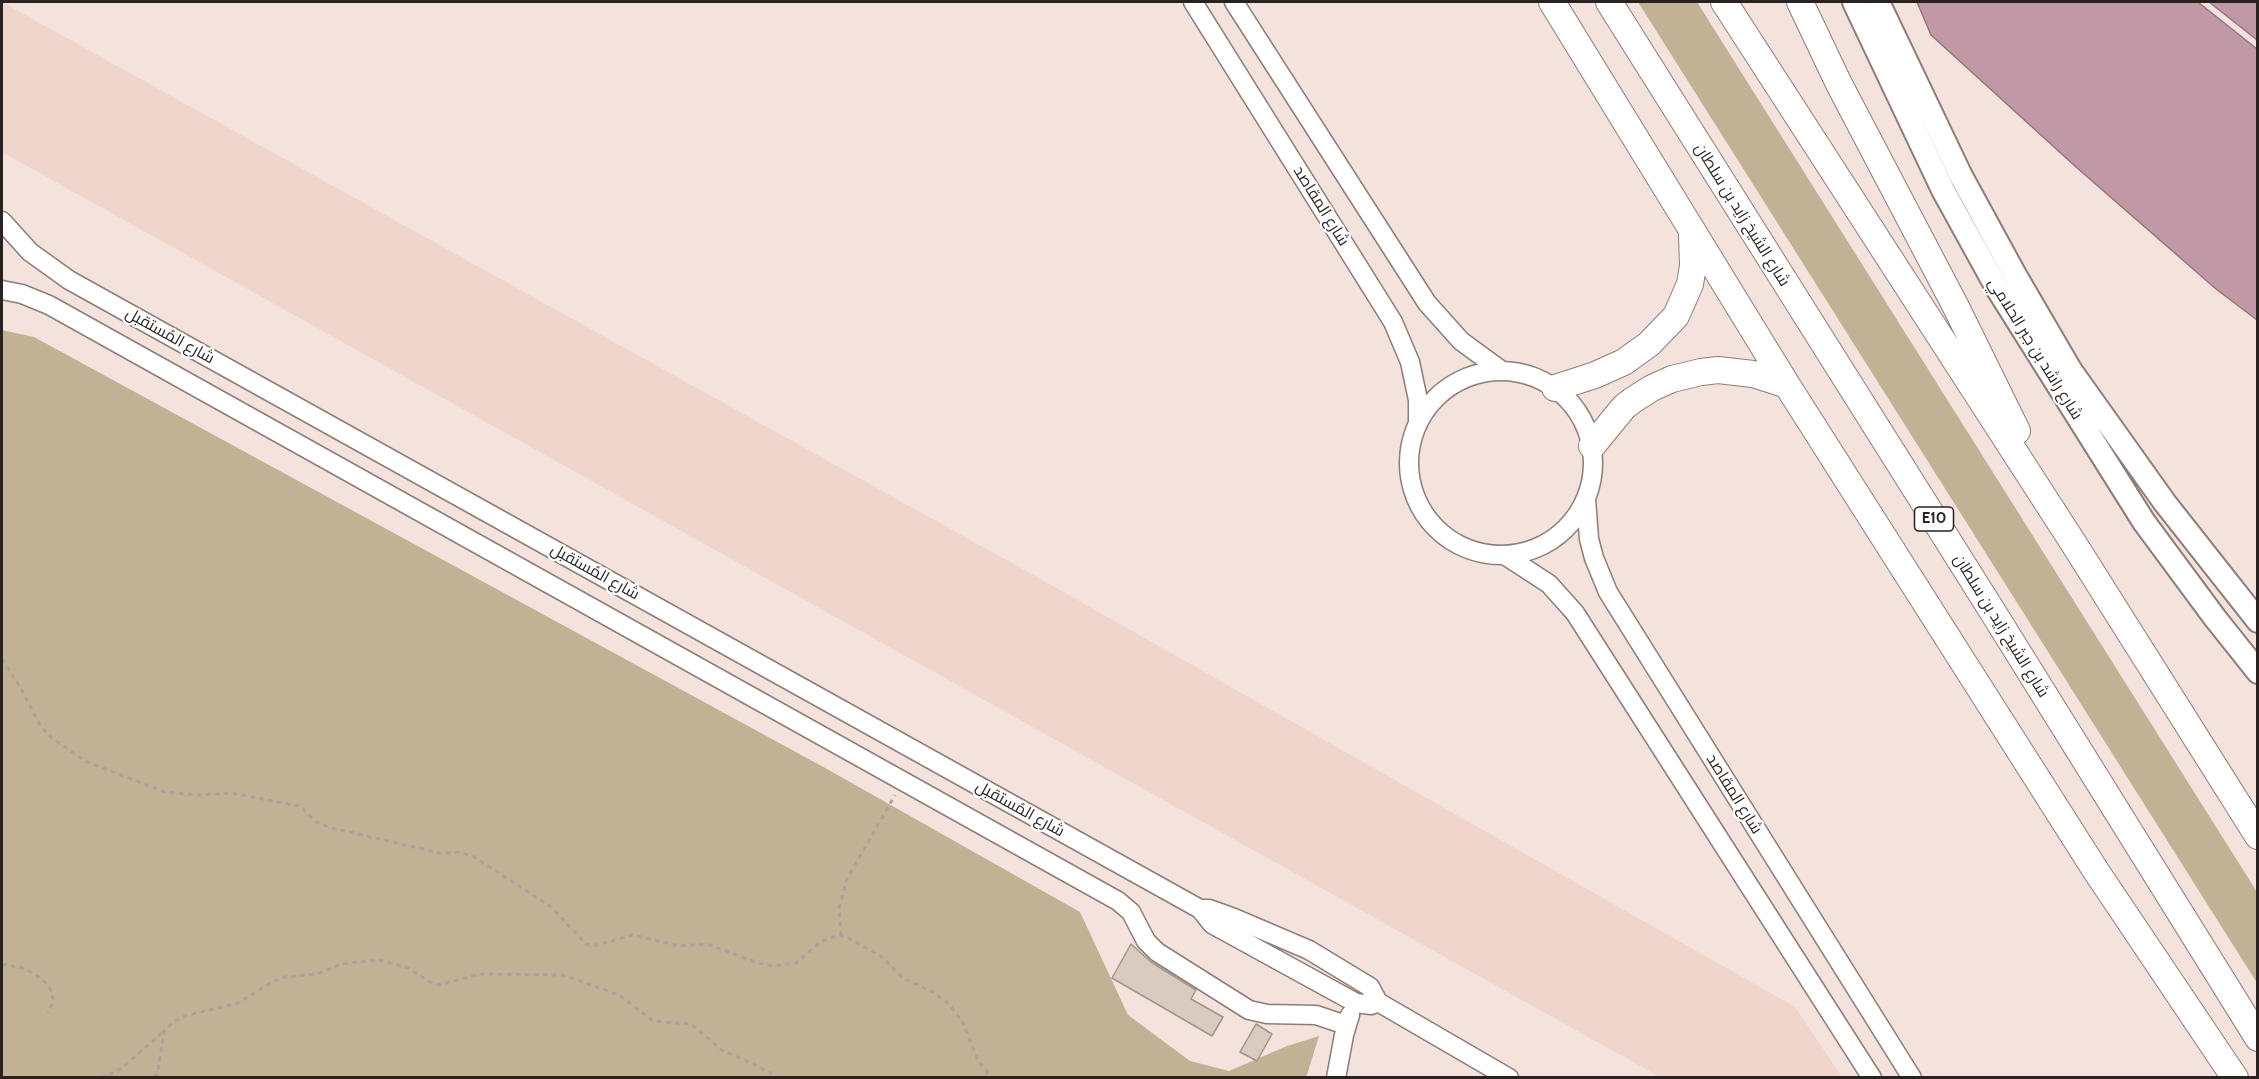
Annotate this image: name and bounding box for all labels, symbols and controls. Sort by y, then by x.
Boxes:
street label: شارع الشيخ زايد بن سلطان [1690,140,1794,290]
street label: شارع المقاصد [1289,162,1353,250]
street label: شارع راشد بن جبر الحلامي [1984,275,2086,423]
street label: شارع المُستقبل [122,304,218,368]
road number: E10 [1914,507,1954,531]
street label: شارع المُستقبل [547,540,643,604]
street label: شارع الشيخ زايد بن سلطان [1949,551,2053,701]
street label: شارع المقاصد [1702,750,1766,838]
street label: شارع المُستقبل [972,777,1068,841]

